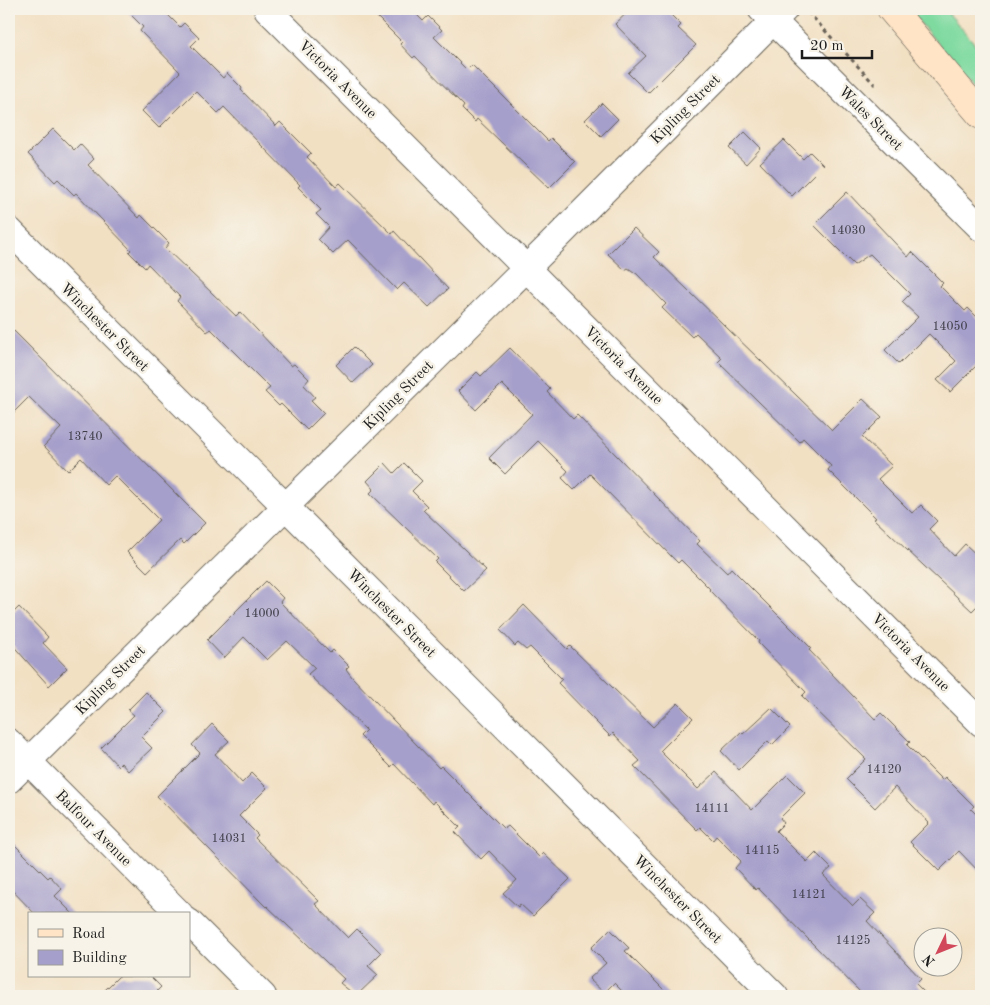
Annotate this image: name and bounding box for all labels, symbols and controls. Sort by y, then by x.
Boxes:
scale bar [802,28,872,60]
street label: Victoria Avenue [295,38,379,122]
text: 20 m [810,39,844,54]
street label: Kipling Street [648,72,724,148]
street label: Wales Street [835,84,905,154]
house number: 14030 [831,225,865,237]
street label: Winchester Street [57,281,151,375]
house number: 14050 [933,320,967,333]
street label: Victoria Avenue [581,324,665,408]
street label: Kipling Street [361,358,437,434]
house number: 13740 [68,431,102,443]
street label: Winchester Street [344,567,438,661]
house number: 14000 [245,608,279,620]
street label: Victoria Avenue [868,611,952,695]
street label: Kipling Street [73,643,149,719]
house number: 14120 [867,764,901,776]
street label: Balfour Avenue [52,788,134,870]
house number: 14111 [695,803,729,815]
house number: 14031 [212,833,246,845]
house number: 14115 [745,844,779,857]
street label: Winchester Street [630,853,724,947]
house number: 14121 [792,889,826,901]
legend [28,912,190,978]
text: Road [72,927,106,942]
north arrow [912,928,962,978]
house number: 14125 [836,934,870,947]
text: Building [72,951,127,966]
text: N [920,951,938,969]

